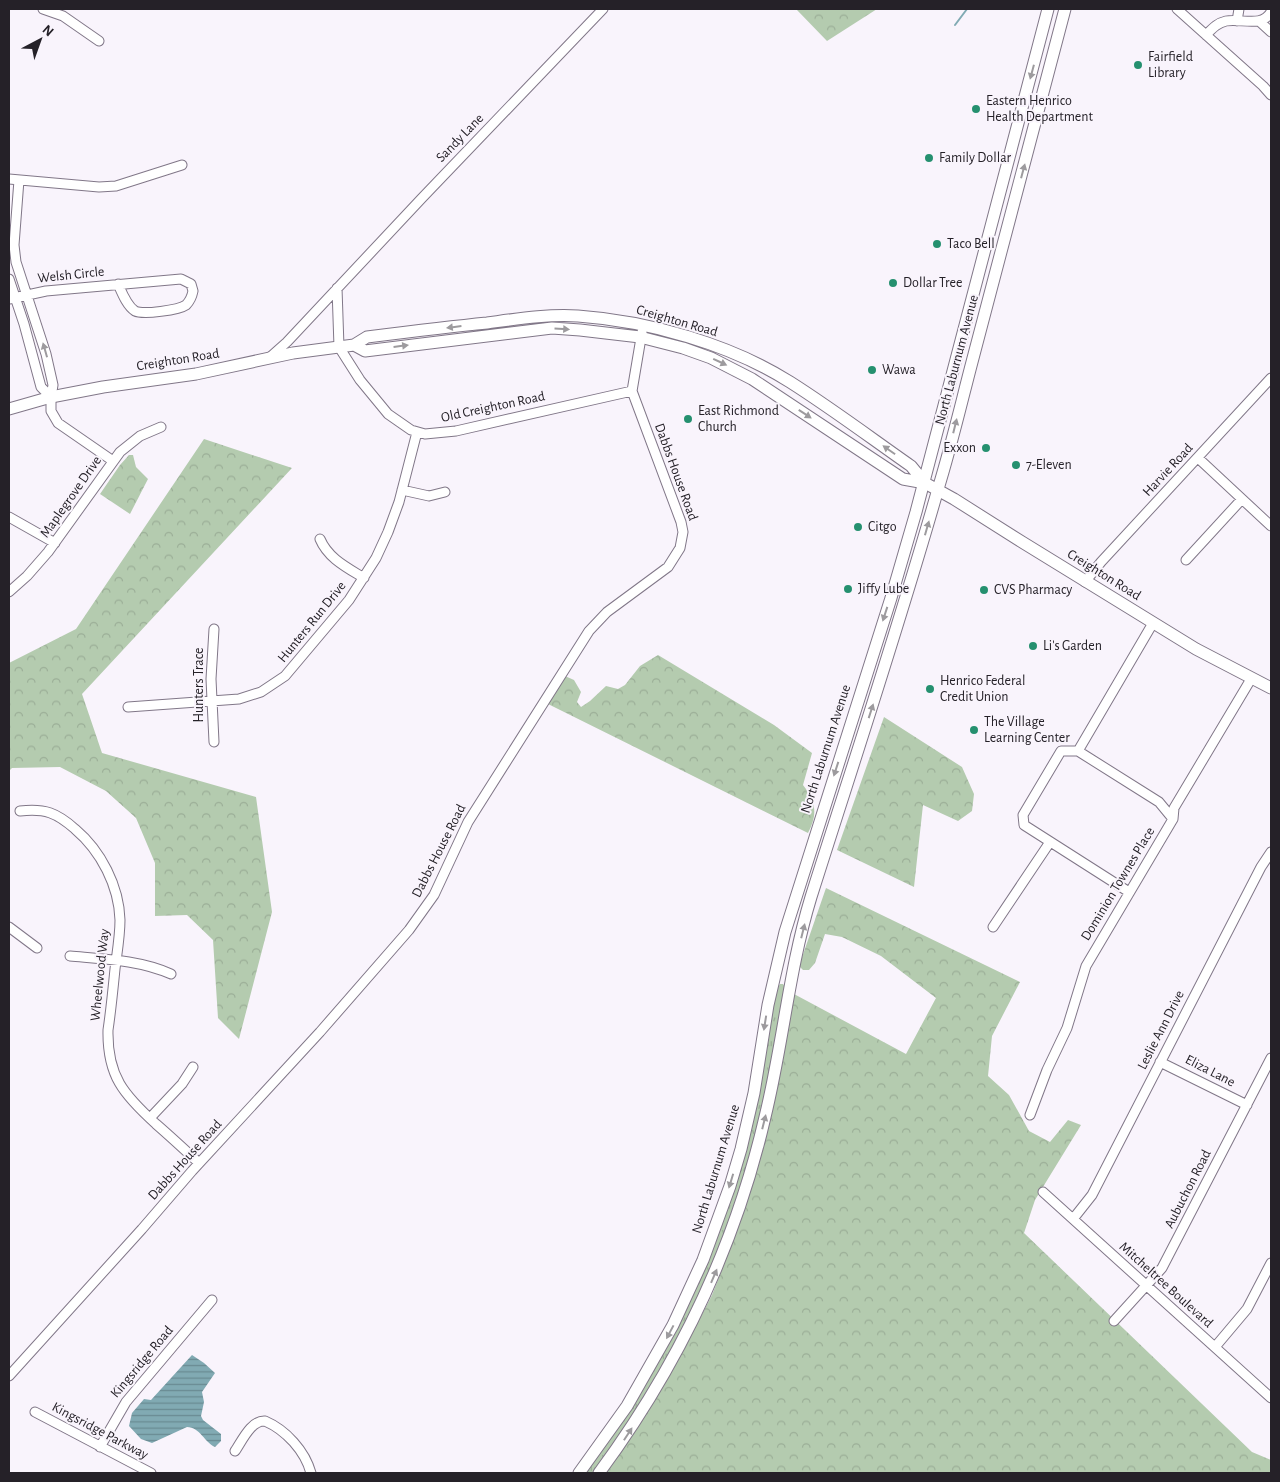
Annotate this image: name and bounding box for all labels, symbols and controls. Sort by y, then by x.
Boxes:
north arrow [15,15,65,65]
text: N [40,22,56,39]
place label: Fairfield Library [1148,50,1193,80]
marker: Fairfield Library [1132,59,1144,71]
one-way arrow [1027,65,1035,80]
place label: Eastern Henrico Health Department [986,94,1094,124]
marker: Eastern Henrico Health Department [970,103,982,115]
street label: Sandy Lane [434,111,486,165]
place label: Family Dollar [939,151,1011,165]
marker: Family Dollar [923,152,935,164]
one-way arrow [1019,164,1027,179]
place label: Taco Bell [947,237,995,251]
marker: Taco Bell [931,238,943,250]
street label: Welsh Circle [37,265,105,285]
place label: Dollar Tree [903,276,962,290]
marker: Dollar Tree [887,277,899,289]
street label: North Laburnum Avenue [933,293,981,427]
street label: Creighton Road [635,303,719,339]
one-way arrow [446,323,462,331]
one-way arrow [554,325,570,333]
one-way arrow [40,342,48,357]
one-way arrow [393,342,409,350]
street label: Creighton Road [135,347,221,373]
one-way arrow [713,359,727,367]
place label: Wawa [882,363,916,377]
marker: Wawa [866,364,878,376]
street label: Old Creighton Road [440,389,546,425]
place label: East Richmond Church [698,404,779,434]
one-way arrow [798,409,811,418]
marker: East Richmond Church [682,413,694,425]
one-way arrow [952,419,960,434]
street label: Dabbs House Road [652,421,700,523]
place label: Exxon [943,441,976,455]
street label: Harvie Road [1140,441,1196,499]
marker: Exxon [980,442,992,454]
one-way arrow [882,445,896,455]
street label: Maplegrove Drive [38,454,104,540]
place label: 7-Eleven [1026,458,1072,472]
marker: 7-Eleven [1010,459,1022,471]
place label: Citgo [868,520,897,534]
one-way arrow [923,520,931,536]
marker: Citgo [852,521,864,533]
street label: Creighton Road [1065,547,1143,603]
street label: Hunters Run Drive [275,579,349,665]
place label: Jiffy Lube [858,582,909,596]
marker: Jiffy Lube [842,583,854,595]
place label: CVS Pharmacy [994,583,1072,597]
marker: CVS Pharmacy [978,584,990,596]
one-way arrow [881,607,889,622]
place label: Li's Garden [1043,639,1102,653]
marker: Li's Garden [1027,640,1039,652]
street label: Hunters Trace [192,647,206,723]
place label: Henrico Federal Credit Union [940,674,1025,704]
street label: North Laburnum Avenue [799,683,853,815]
marker: Henrico Federal Credit Union [924,683,936,695]
one-way arrow [868,704,875,719]
place label: The Village Learning Center [984,715,1070,745]
marker: The Village Learning Center [968,724,980,736]
one-way arrow [832,761,839,776]
street label: Dabbs House Road [409,802,469,900]
street label: Dominion Townes Place [1079,825,1157,943]
one-way arrow [799,923,807,938]
street label: Wheelwood Way [88,928,112,1022]
street label: Leslie Ann Drive [1135,988,1187,1072]
one-way arrow [761,1015,769,1031]
street label: Eliza Lane [1183,1053,1237,1089]
street label: North Laburnum Avenue [690,1103,742,1235]
one-way arrow [760,1114,768,1129]
street label: Dabbs House Road [146,1117,224,1203]
street label: Aubuchon Road [1162,1147,1214,1231]
one-way arrow [727,1174,734,1189]
street label: Mitcheltree Boulevard [1117,1239,1215,1331]
one-way arrow [710,1269,718,1283]
street label: Kingsridge Road [108,1323,176,1401]
one-way arrow [665,1325,674,1338]
street label: Kingsridge Parkway [50,1400,150,1462]
one-way arrow [623,1427,633,1440]

